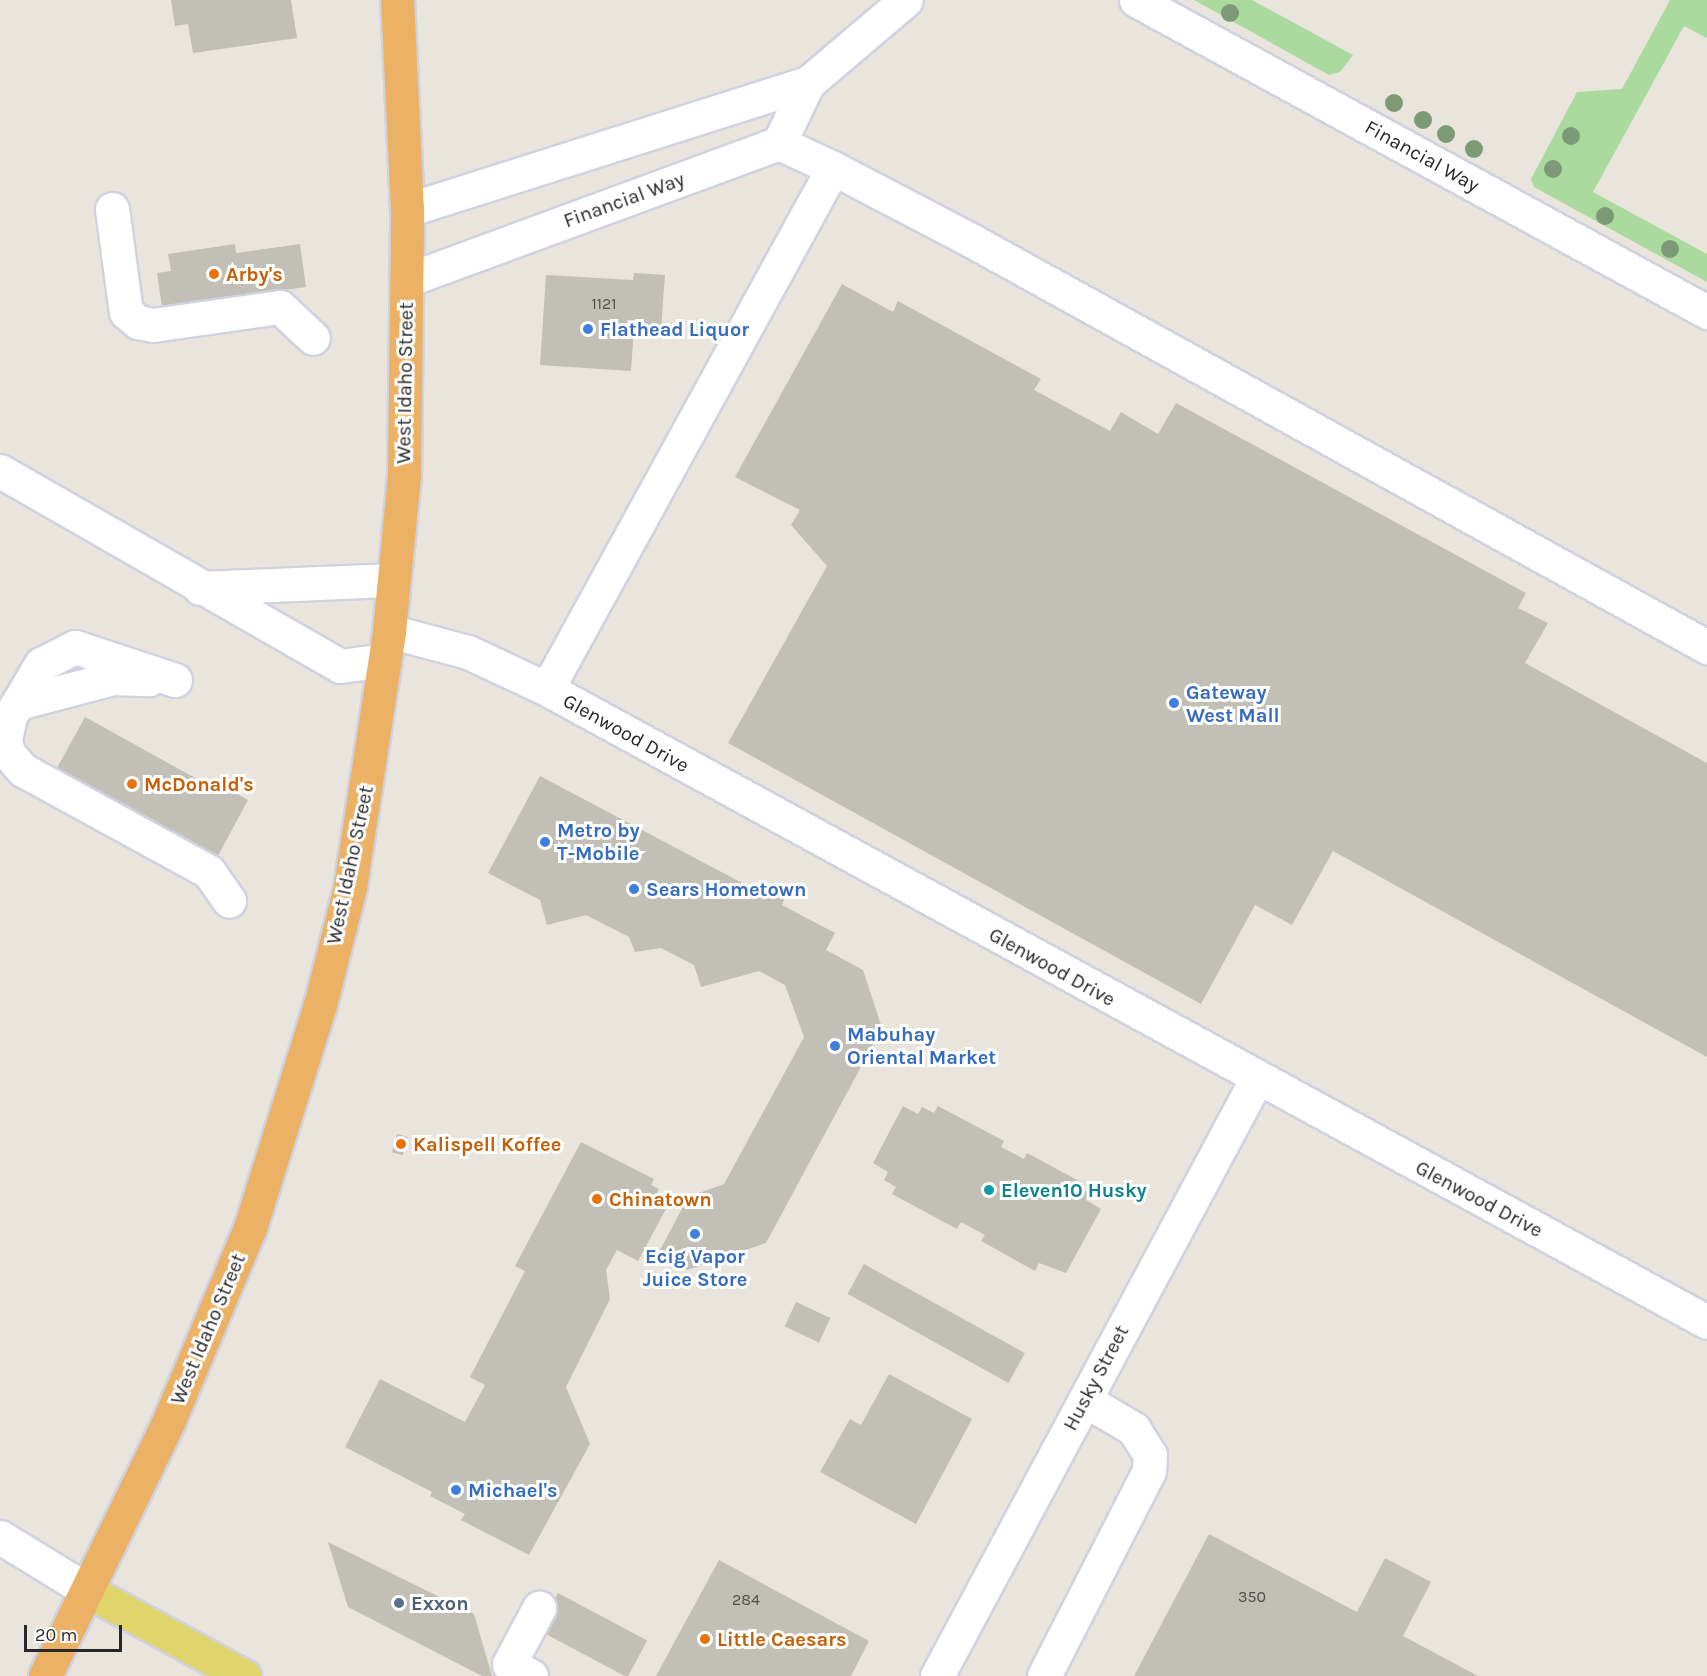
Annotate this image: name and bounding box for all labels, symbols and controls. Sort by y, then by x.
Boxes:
street label: Financial Way [1361,115,1483,197]
street label: Financial Way [560,167,688,233]
place label: Arby's [226,262,283,286]
marker: Arby's [207,267,221,281]
house number: 1121 [591,294,617,314]
street label: West Idaho Street [392,302,418,464]
place label: Flathead Liquor [600,317,749,341]
marker: Flathead Liquor [581,322,595,336]
place label: Gateway West Mall [1186,680,1280,727]
street label: Glenwood Drive [559,688,693,778]
marker: Gateway West Mall [1167,696,1181,710]
place label: McDonald's [144,772,254,796]
marker: McDonald's [125,777,139,791]
street label: West Idaho Street [321,784,379,946]
place label: Metro by T-Mobile [557,819,640,866]
marker: Metro by T-Mobile [538,835,552,849]
place label: Sears Hometown [646,877,806,901]
marker: Sears Hometown [627,882,641,896]
street label: Glenwood Drive [985,922,1119,1012]
place label: Mabuhay Oriental Market [847,1022,996,1069]
marker: Mabuhay Oriental Market [828,1039,842,1053]
place label: Kalispell Koffee [413,1132,561,1156]
marker: Kalispell Koffee [394,1137,408,1151]
street label: Glenwood Drive [1411,1155,1547,1243]
place label: Eleven10 Husky [1001,1178,1147,1202]
marker: Eleven10 Husky [982,1183,996,1197]
place label: Chinatown [609,1187,712,1211]
marker: Chinatown [590,1192,604,1206]
marker: Ecig Vapor Juice Store [688,1227,702,1241]
place label: Ecig Vapor Juice Store [643,1244,747,1291]
street label: West Idaho Street [165,1250,251,1408]
street label: Husky Street [1058,1321,1134,1435]
place label: Michael's [468,1478,558,1502]
marker: Michael's [449,1483,463,1497]
house number: 350 [1238,1587,1266,1607]
house number: 284 [732,1590,760,1610]
place label: Exxon [411,1591,469,1615]
marker: Exxon [392,1596,406,1610]
scale bar [27,1613,124,1651]
text: 20 m [35,1624,77,1646]
place label: Little Caesars [717,1627,847,1651]
marker: Little Caesars [698,1632,712,1646]

